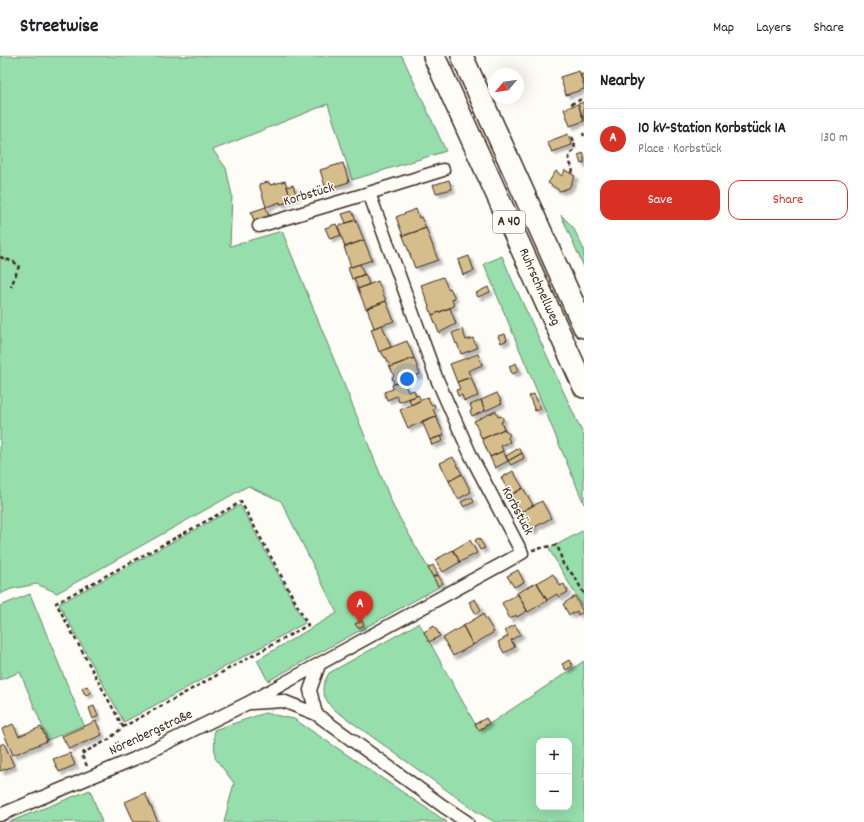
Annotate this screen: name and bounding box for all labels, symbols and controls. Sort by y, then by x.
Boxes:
text: Streetwise [20,14,98,41]
text: Map [713,18,734,38]
text: Layers [756,18,791,38]
text: Share [813,18,844,38]
north arrow [488,68,524,104]
text: Nearby [600,70,644,94]
text: 10 kV-Station Korbstück 1A [638,118,786,140]
text: A [609,129,617,148]
text: 130 m [820,129,848,148]
text: Place · Korbstück [638,140,722,159]
street label: Korbstück [281,178,337,212]
button: Save [600,180,720,220]
button: Share [728,180,848,220]
road number: A 40 [493,211,525,233]
street label: Ruhrschnellweg [513,245,565,329]
your location [397,369,417,389]
street label: Korbstück [496,483,538,539]
pin: A [347,591,373,624]
street label: Nörenbergstraße [106,705,196,761]
map controls [536,738,572,810]
button: + [536,738,572,774]
button: − [536,774,572,810]

